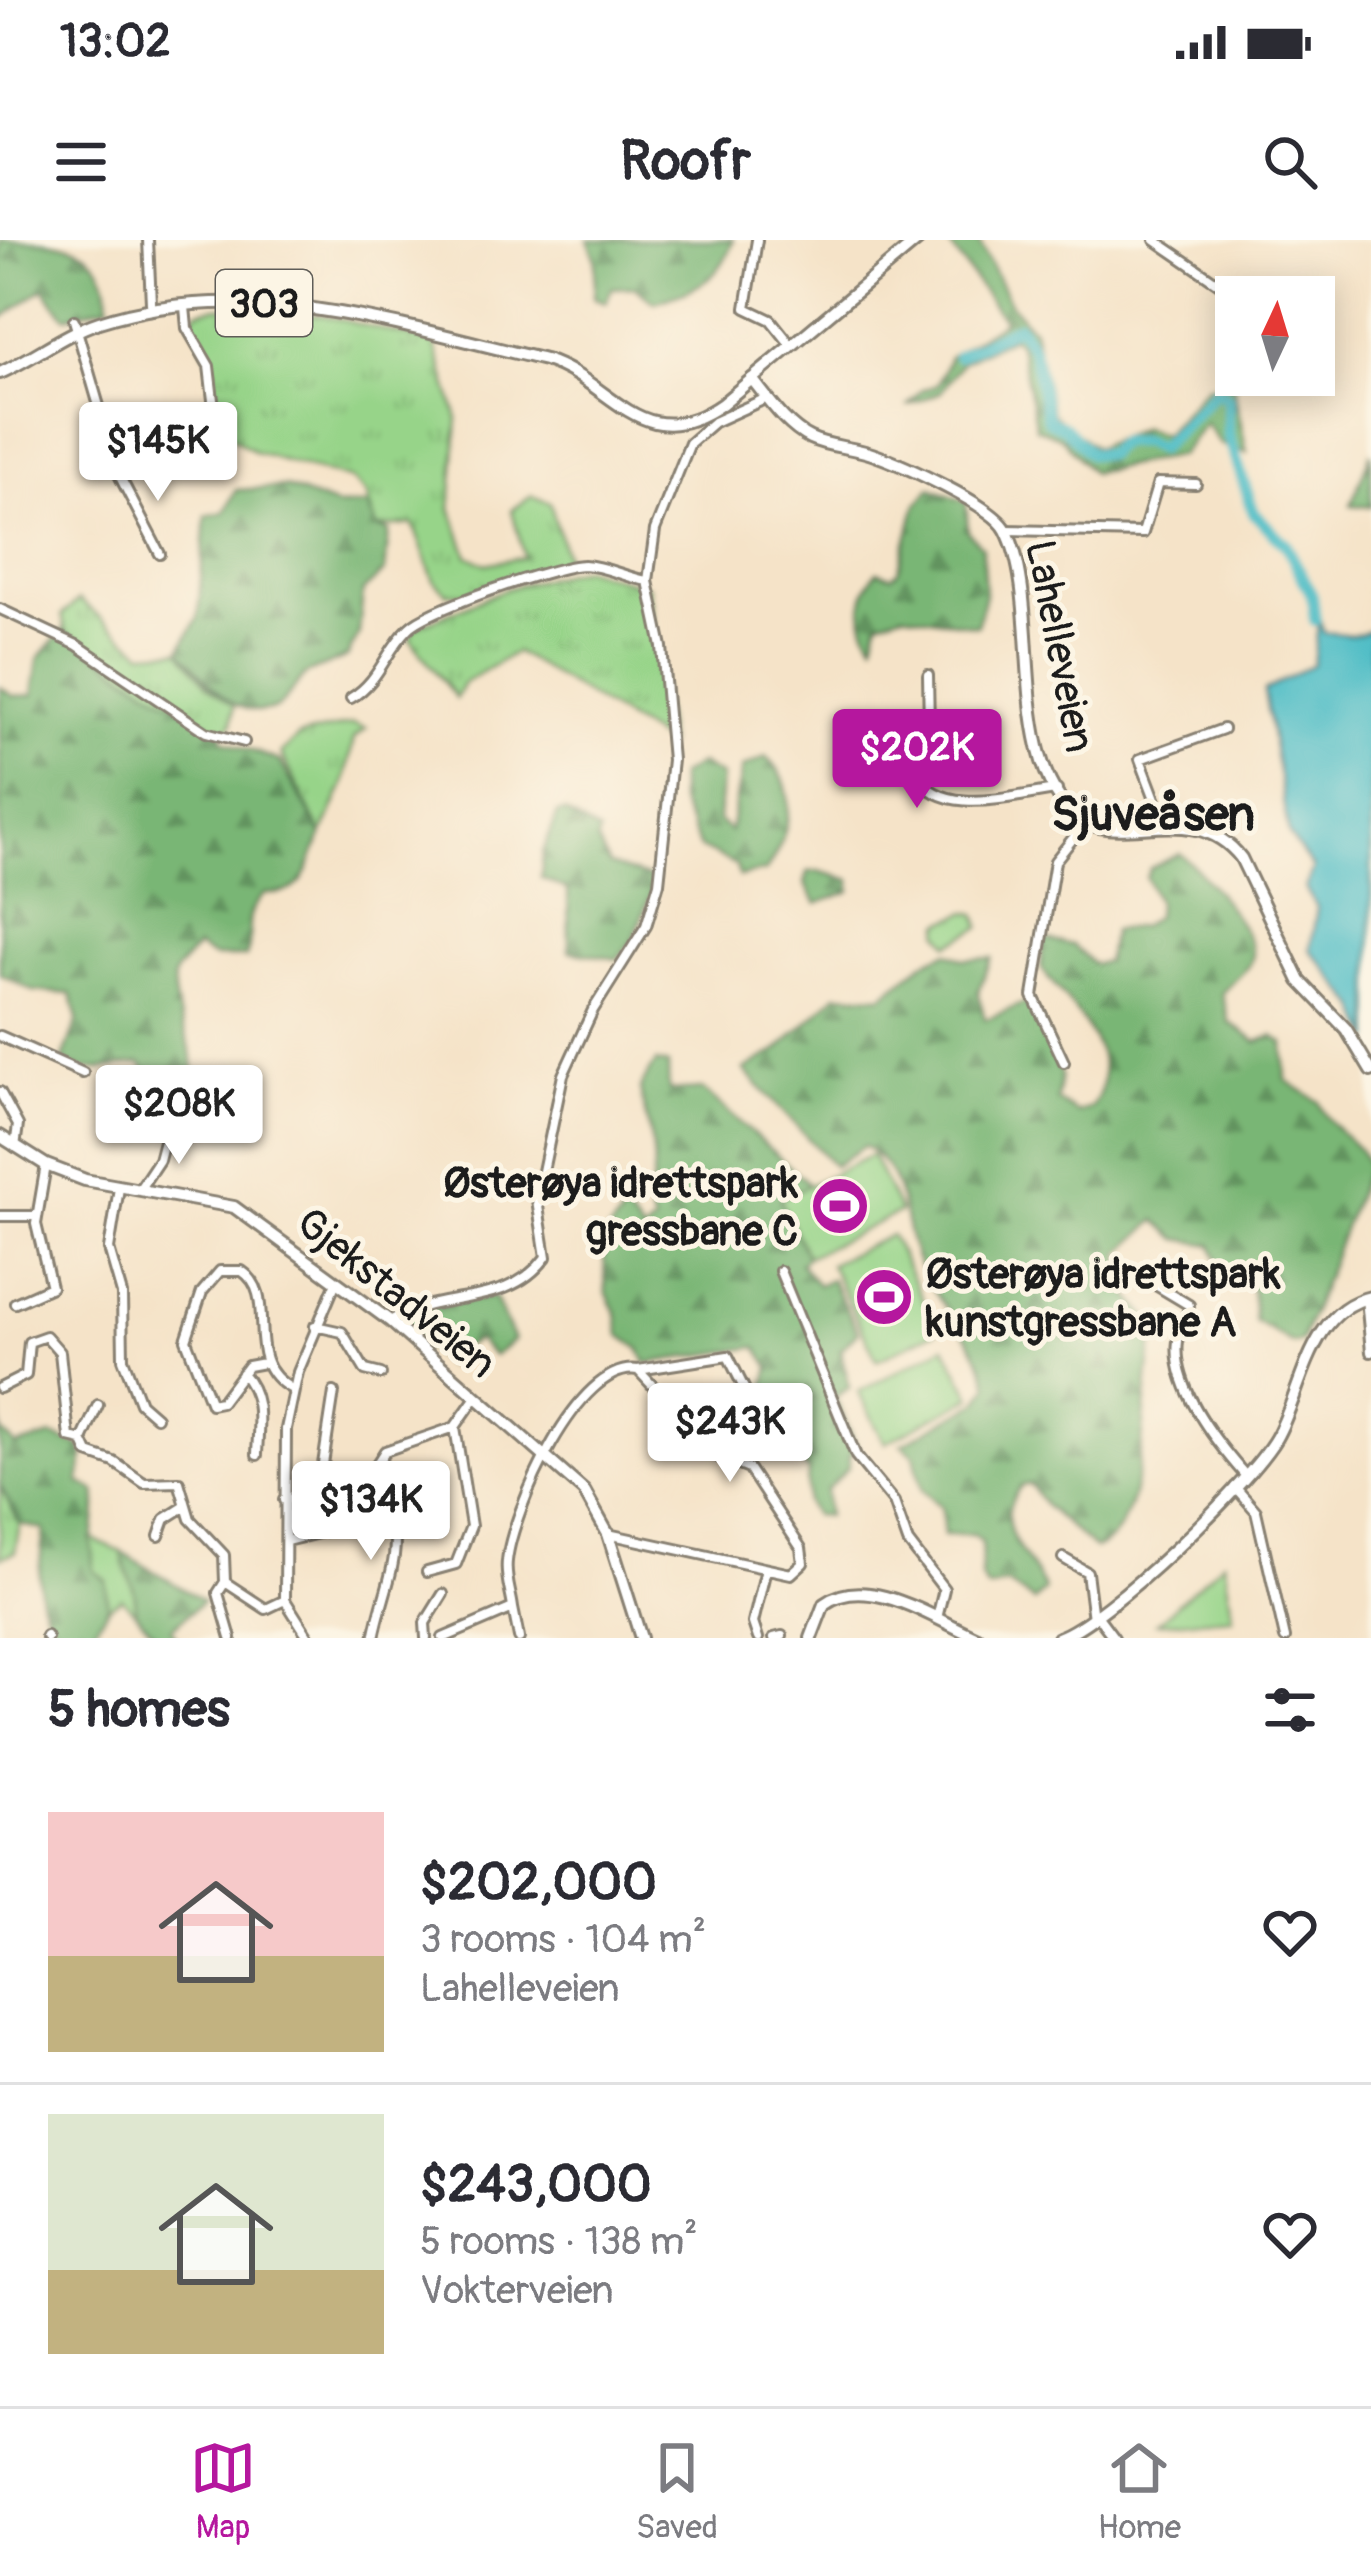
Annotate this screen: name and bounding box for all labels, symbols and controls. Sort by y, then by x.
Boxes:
text: 13:02 [60,14,171,70]
text: Roofr [620,128,751,196]
icon: menu [48,129,114,195]
icon: search [1257,129,1323,195]
road number: 303 [216,270,312,336]
north arrow [1215,276,1335,396]
map controls [1215,276,1335,396]
pin: $145K [74,402,242,504]
text: $145K [106,416,210,465]
street label: Lahelleveien [1013,536,1105,757]
pin: $202K [833,709,1001,811]
text: $202K [860,723,974,772]
district label: Sjuveåsen [1051,785,1255,845]
pin: $208K [95,1065,263,1167]
text: $208K [123,1079,235,1128]
place label: Østerøya idrettspark gressbane C [443,1158,798,1258]
sports icon: Østerøya idrettspark gressbane C [809,1175,871,1237]
street label: Gjekstadveien [285,1197,506,1390]
place label: Østerøya idrettspark kunstgressbane A [925,1249,1281,1349]
sports icon: Østerøya idrettspark kunstgressbane A [853,1266,915,1328]
pin: $243K [646,1383,814,1485]
text: $243K [675,1397,785,1446]
pin: $134K [287,1461,455,1563]
text: $134K [319,1475,423,1524]
icon: filters [1257,1677,1323,1743]
text: 5 homes [48,1678,230,1742]
text: $202,000 [420,1851,657,1915]
icon: home [144,1860,288,2004]
icon: heart [1257,1899,1323,1965]
text: 3 rooms · 104 m² [420,1915,706,1964]
text: Lahelleveien [420,1964,620,2013]
text: $243,000 [420,2153,652,2217]
icon: home [144,2162,288,2306]
icon: heart [1257,2201,1323,2267]
text: 5 rooms · 138 m² [420,2217,698,2266]
text: Vokterveien [420,2266,614,2315]
tab: Map [190,2435,256,2548]
tab: Saved [636,2435,718,2548]
tab: Home [1098,2435,1181,2548]

